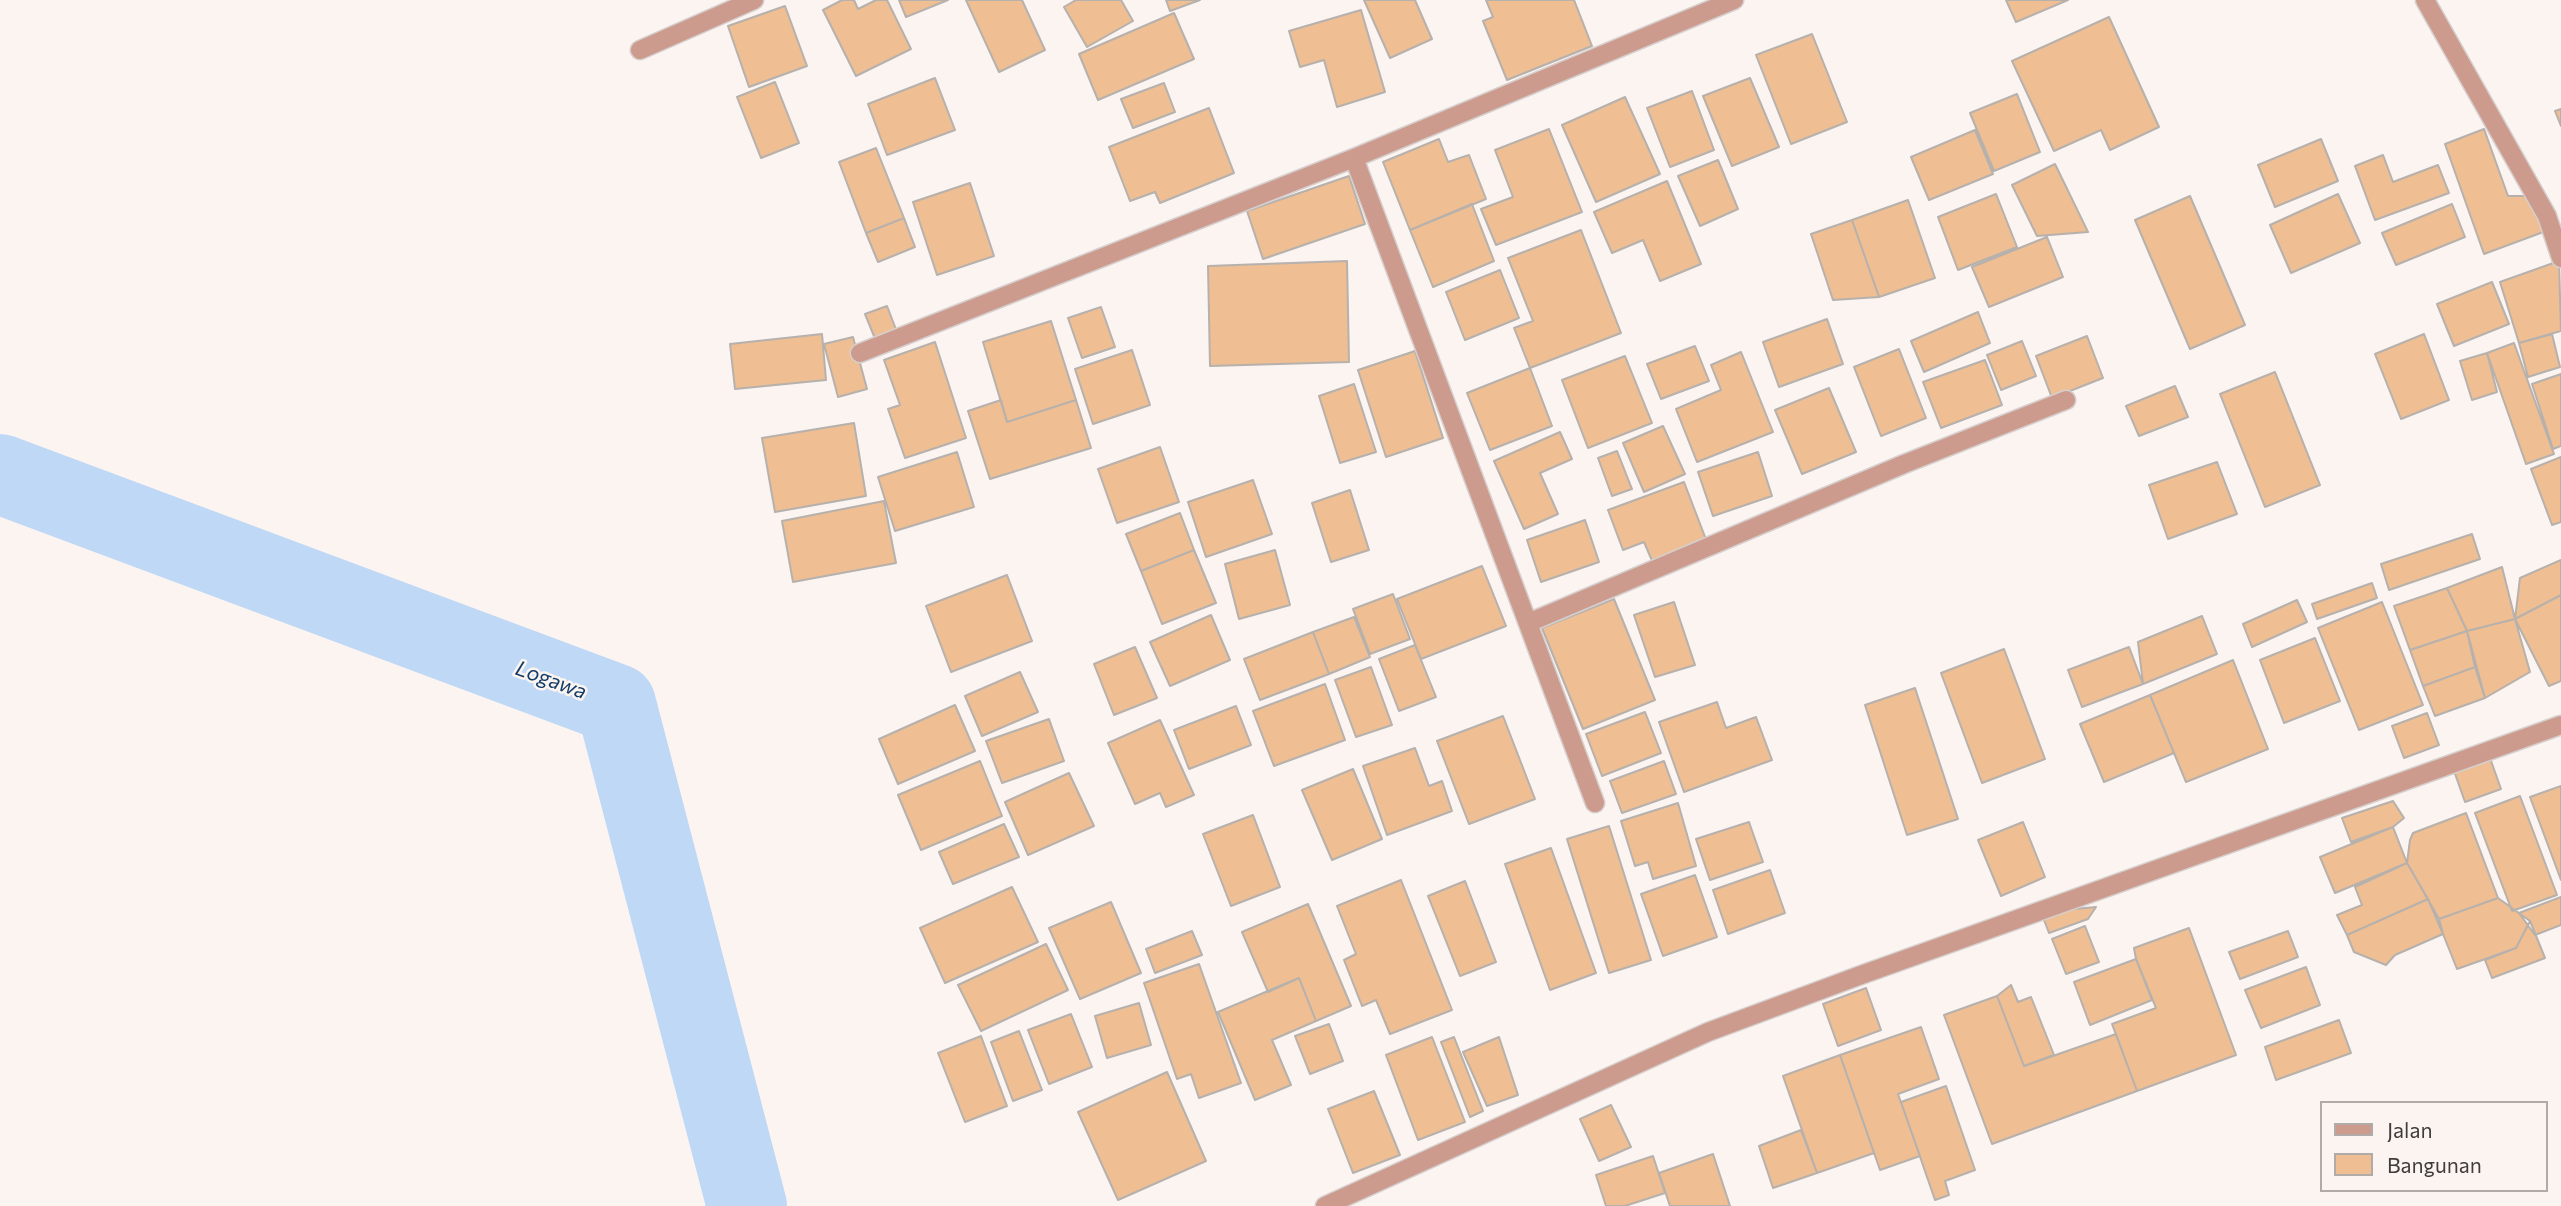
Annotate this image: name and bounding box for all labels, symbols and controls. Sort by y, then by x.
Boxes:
water label: Logawa [512,656,590,704]
legend [2320,1101,2547,1192]
text: Jalan [2387,1117,2432,1142]
text: Bangunan [2387,1152,2482,1177]

